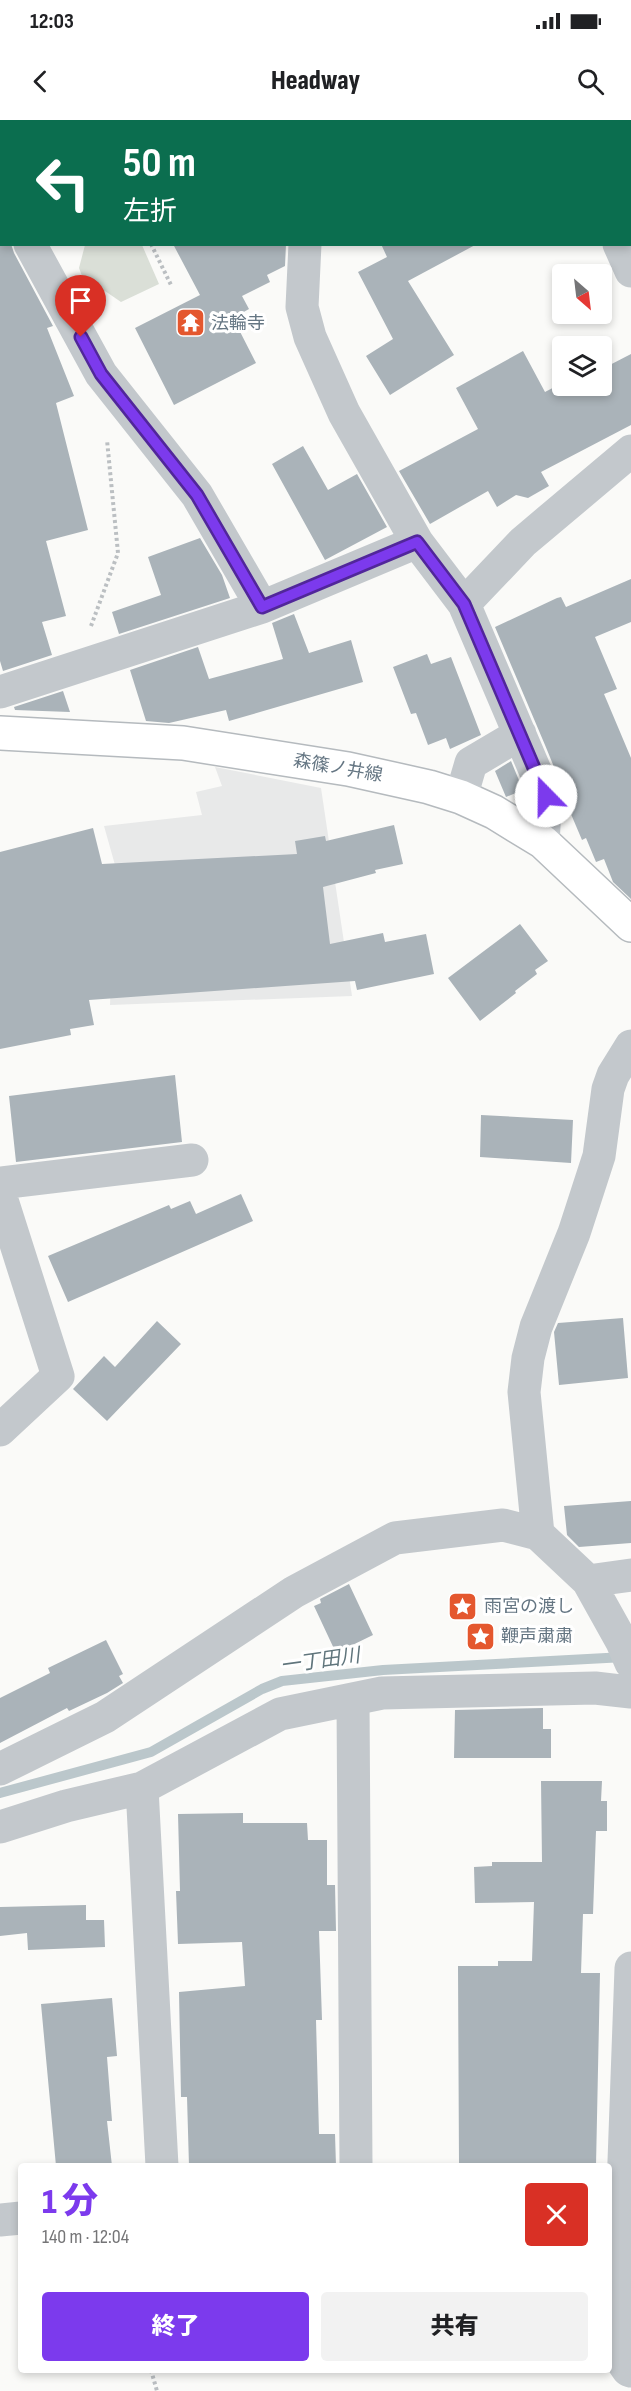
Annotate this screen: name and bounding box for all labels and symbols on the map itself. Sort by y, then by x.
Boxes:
north arrow [552,264,612,324]
pin [55,275,106,337]
temple icon: 法輪寺 [174,307,206,339]
place label: 法輪寺 [211,313,265,334]
street label: 森篠ノ井線 [292,750,384,786]
position arrow [514,764,578,828]
place icon: 雨宮の渡し [447,1590,479,1622]
place label: 雨宮の渡し [484,1596,574,1617]
place icon: 鞭声粛粛 [464,1620,496,1652]
place label: 鞭声粛粛 [501,1626,573,1647]
water label: 一丁田川 [279,1643,363,1678]

